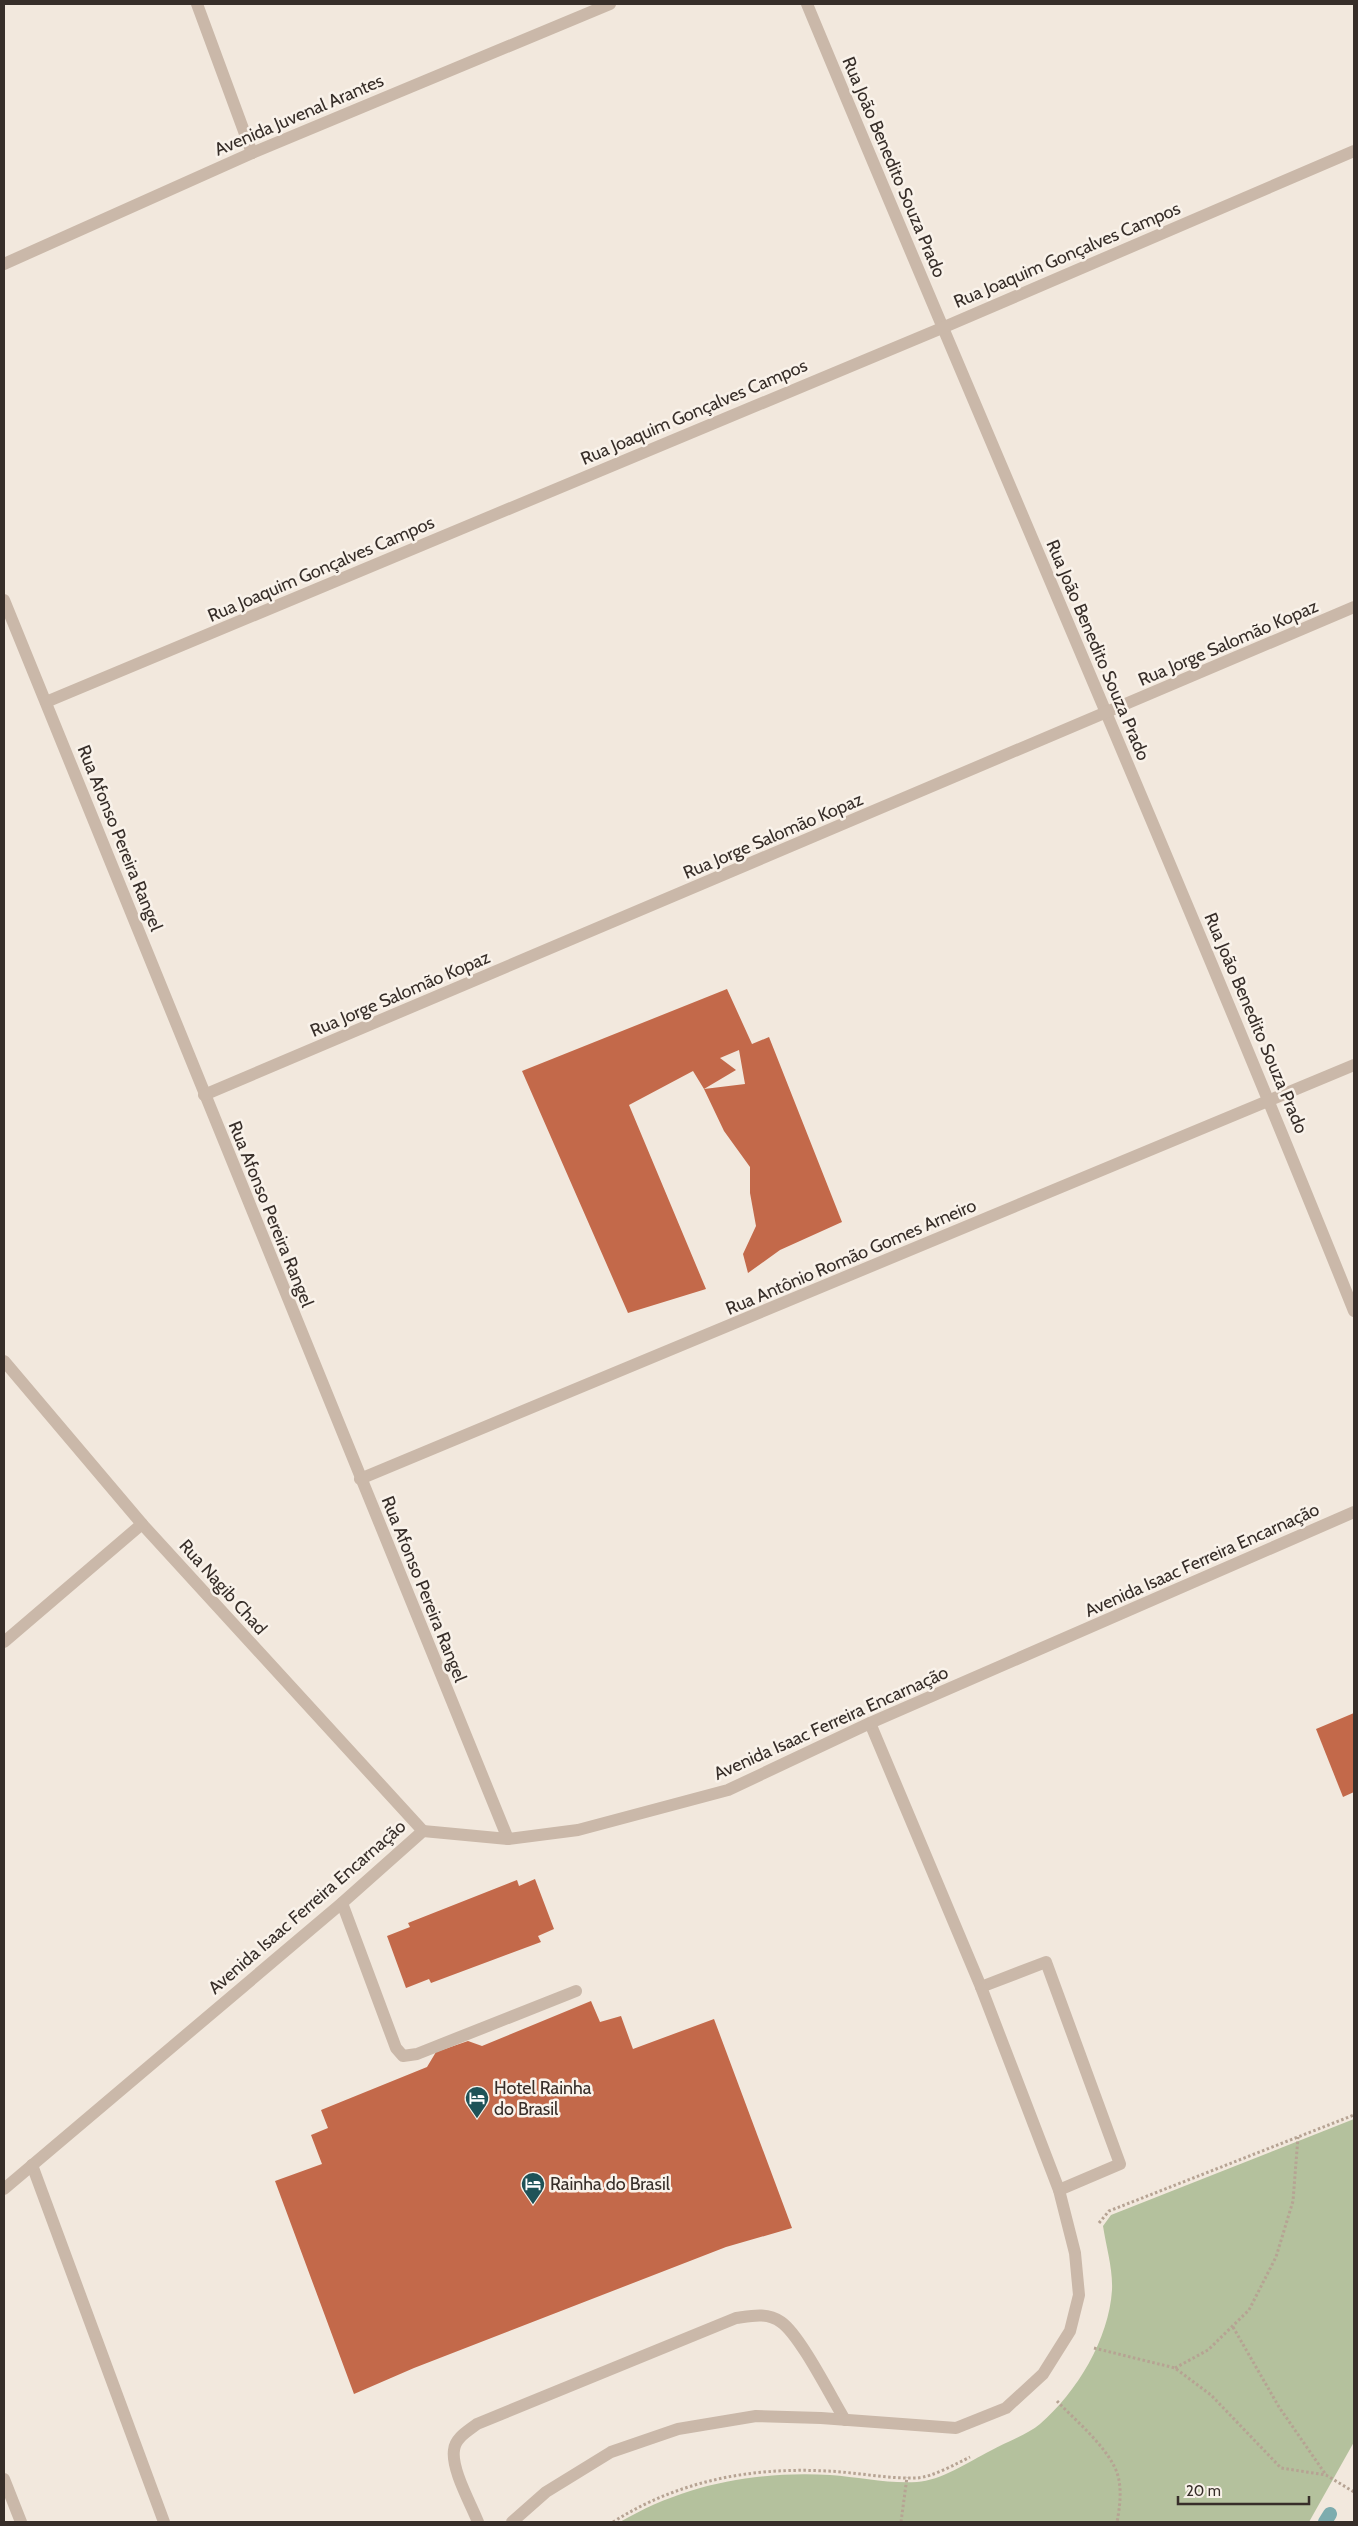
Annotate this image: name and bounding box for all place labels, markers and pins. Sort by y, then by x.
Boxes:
place label: Hotel Rainha do Brasil [494,2077,592,2120]
hotel icon: Hotel Rainha do Brasil [464,2085,490,2119]
hotel icon: Rainha do Brasil [520,2171,546,2205]
place label: Rainha do Brasil [550,2173,671,2195]

